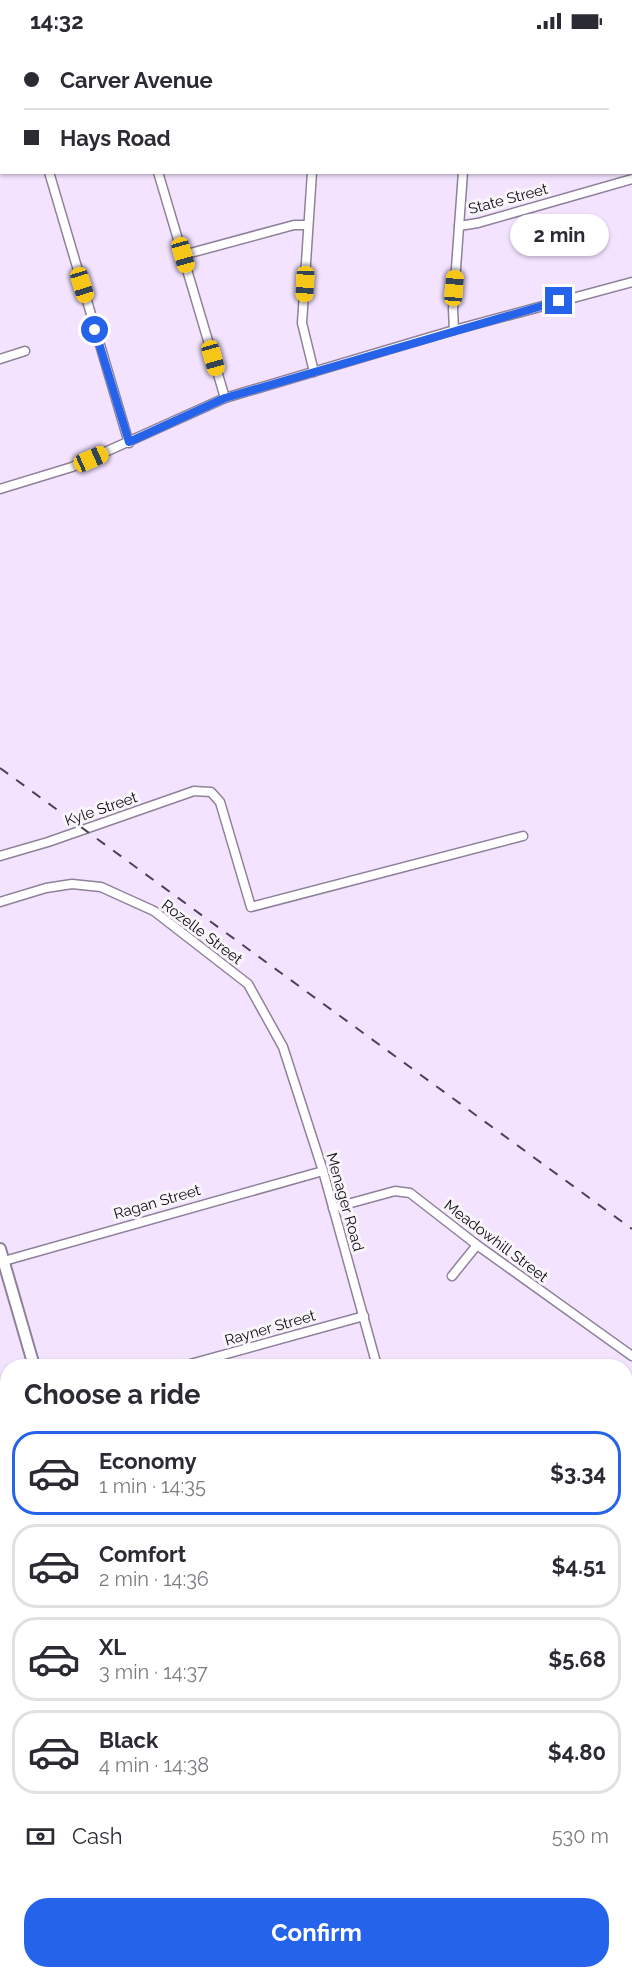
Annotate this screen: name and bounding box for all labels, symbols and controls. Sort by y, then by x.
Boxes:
text: 14:32 [30,8,84,34]
text: Carver Avenue [60,67,213,93]
text: Hays Road [60,125,171,151]
street label: State Street [466,180,550,218]
callout: 2 min [510,214,608,256]
text: 2 min [534,223,585,247]
car [169,235,197,275]
car [68,265,96,305]
car [295,266,315,302]
car [443,269,465,307]
route end [545,287,572,314]
route start [81,316,108,343]
car [199,338,227,378]
car [71,443,111,475]
street label: Kyle Street [62,788,140,830]
street label: Rozelle Street [158,896,246,968]
street label: Menager Road [322,1151,368,1253]
street label: Ragan Street [112,1181,202,1223]
street label: Meadowhill Street [441,1196,551,1286]
street label: Rayner Street [223,1306,317,1350]
text: Choose a ride [24,1379,200,1410]
icon: car [27,1446,81,1500]
text: Economy [99,1448,197,1474]
text: $3.34 [550,1460,606,1486]
text: 1 min · 14:35 [99,1474,206,1498]
icon: car [27,1539,81,1593]
text: Comfort [99,1541,186,1567]
text: $4.51 [551,1553,606,1579]
text: 2 min · 14:36 [99,1567,209,1591]
icon: car [27,1632,81,1686]
text: XL [99,1634,126,1660]
text: $5.68 [548,1646,606,1672]
text: 3 min · 14:37 [99,1660,208,1684]
icon: car [27,1725,81,1779]
text: Black [99,1727,158,1753]
text: $4.80 [548,1739,606,1765]
text: 4 min · 14:38 [99,1753,209,1777]
icon: cash [24,1820,57,1853]
text: Cash [72,1823,123,1849]
text: 530 m [552,1824,609,1848]
button: Confirm [24,1898,609,1967]

